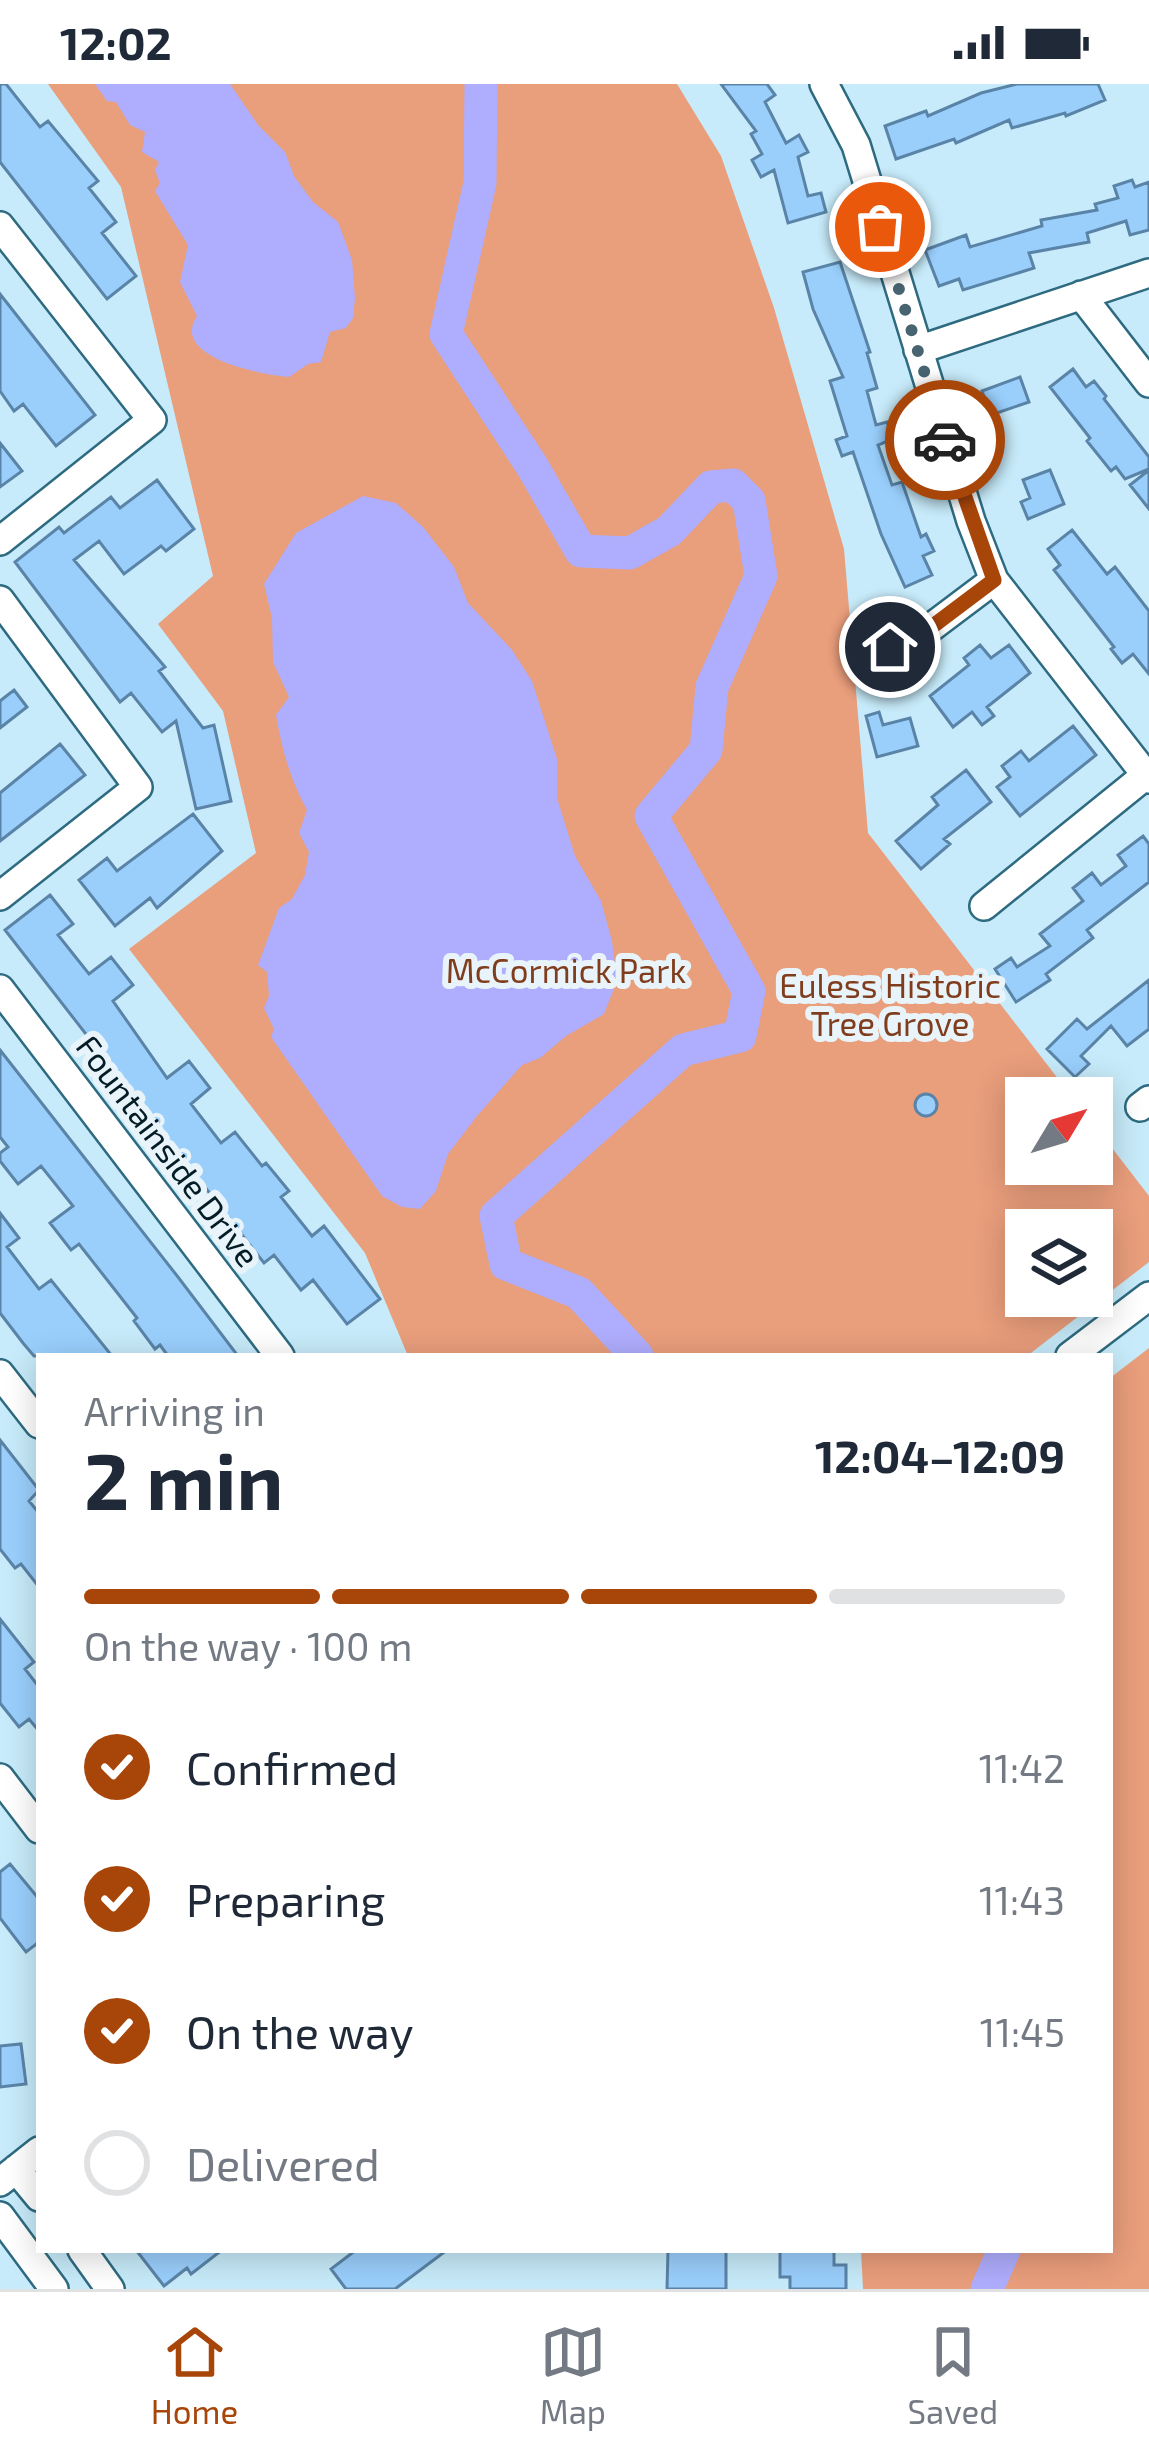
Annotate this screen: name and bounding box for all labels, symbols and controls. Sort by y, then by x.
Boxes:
text: 12:02 [60,15,172,69]
pin [829,176,931,278]
icon: bag [847,194,913,260]
courier [885,380,1005,500]
icon: car [912,407,978,473]
pin [839,596,941,698]
icon: home [857,614,923,680]
park label: McCormick Park [446,950,686,990]
park label: Euless Historic Tree Grove [779,965,1001,1043]
street label: Fountainside Drive [69,1027,269,1274]
north arrow [1005,1077,1113,1185]
map controls [1005,1077,1113,1317]
button: layers [1005,1209,1113,1317]
text: Arriving in [84,1387,265,1434]
text: 12:04–12:09 [815,1428,1065,1482]
text: 2 min [84,1432,283,1526]
text: On the way · 100 m [84,1622,412,1669]
icon: check [84,1734,150,1800]
text: Confirmed [186,1740,398,1794]
text: 11:42 [979,1744,1065,1791]
icon: check [84,1866,150,1932]
text: Preparing [186,1872,385,1926]
text: 11:43 [979,1876,1065,1923]
icon: check [84,1998,150,2064]
text: On the way [186,2004,413,2058]
text: 11:45 [980,2008,1065,2055]
text: Delivered [186,2136,380,2190]
tab: Home [151,2319,238,2431]
tab: Map [540,2319,606,2431]
tab: Saved [908,2319,998,2431]

